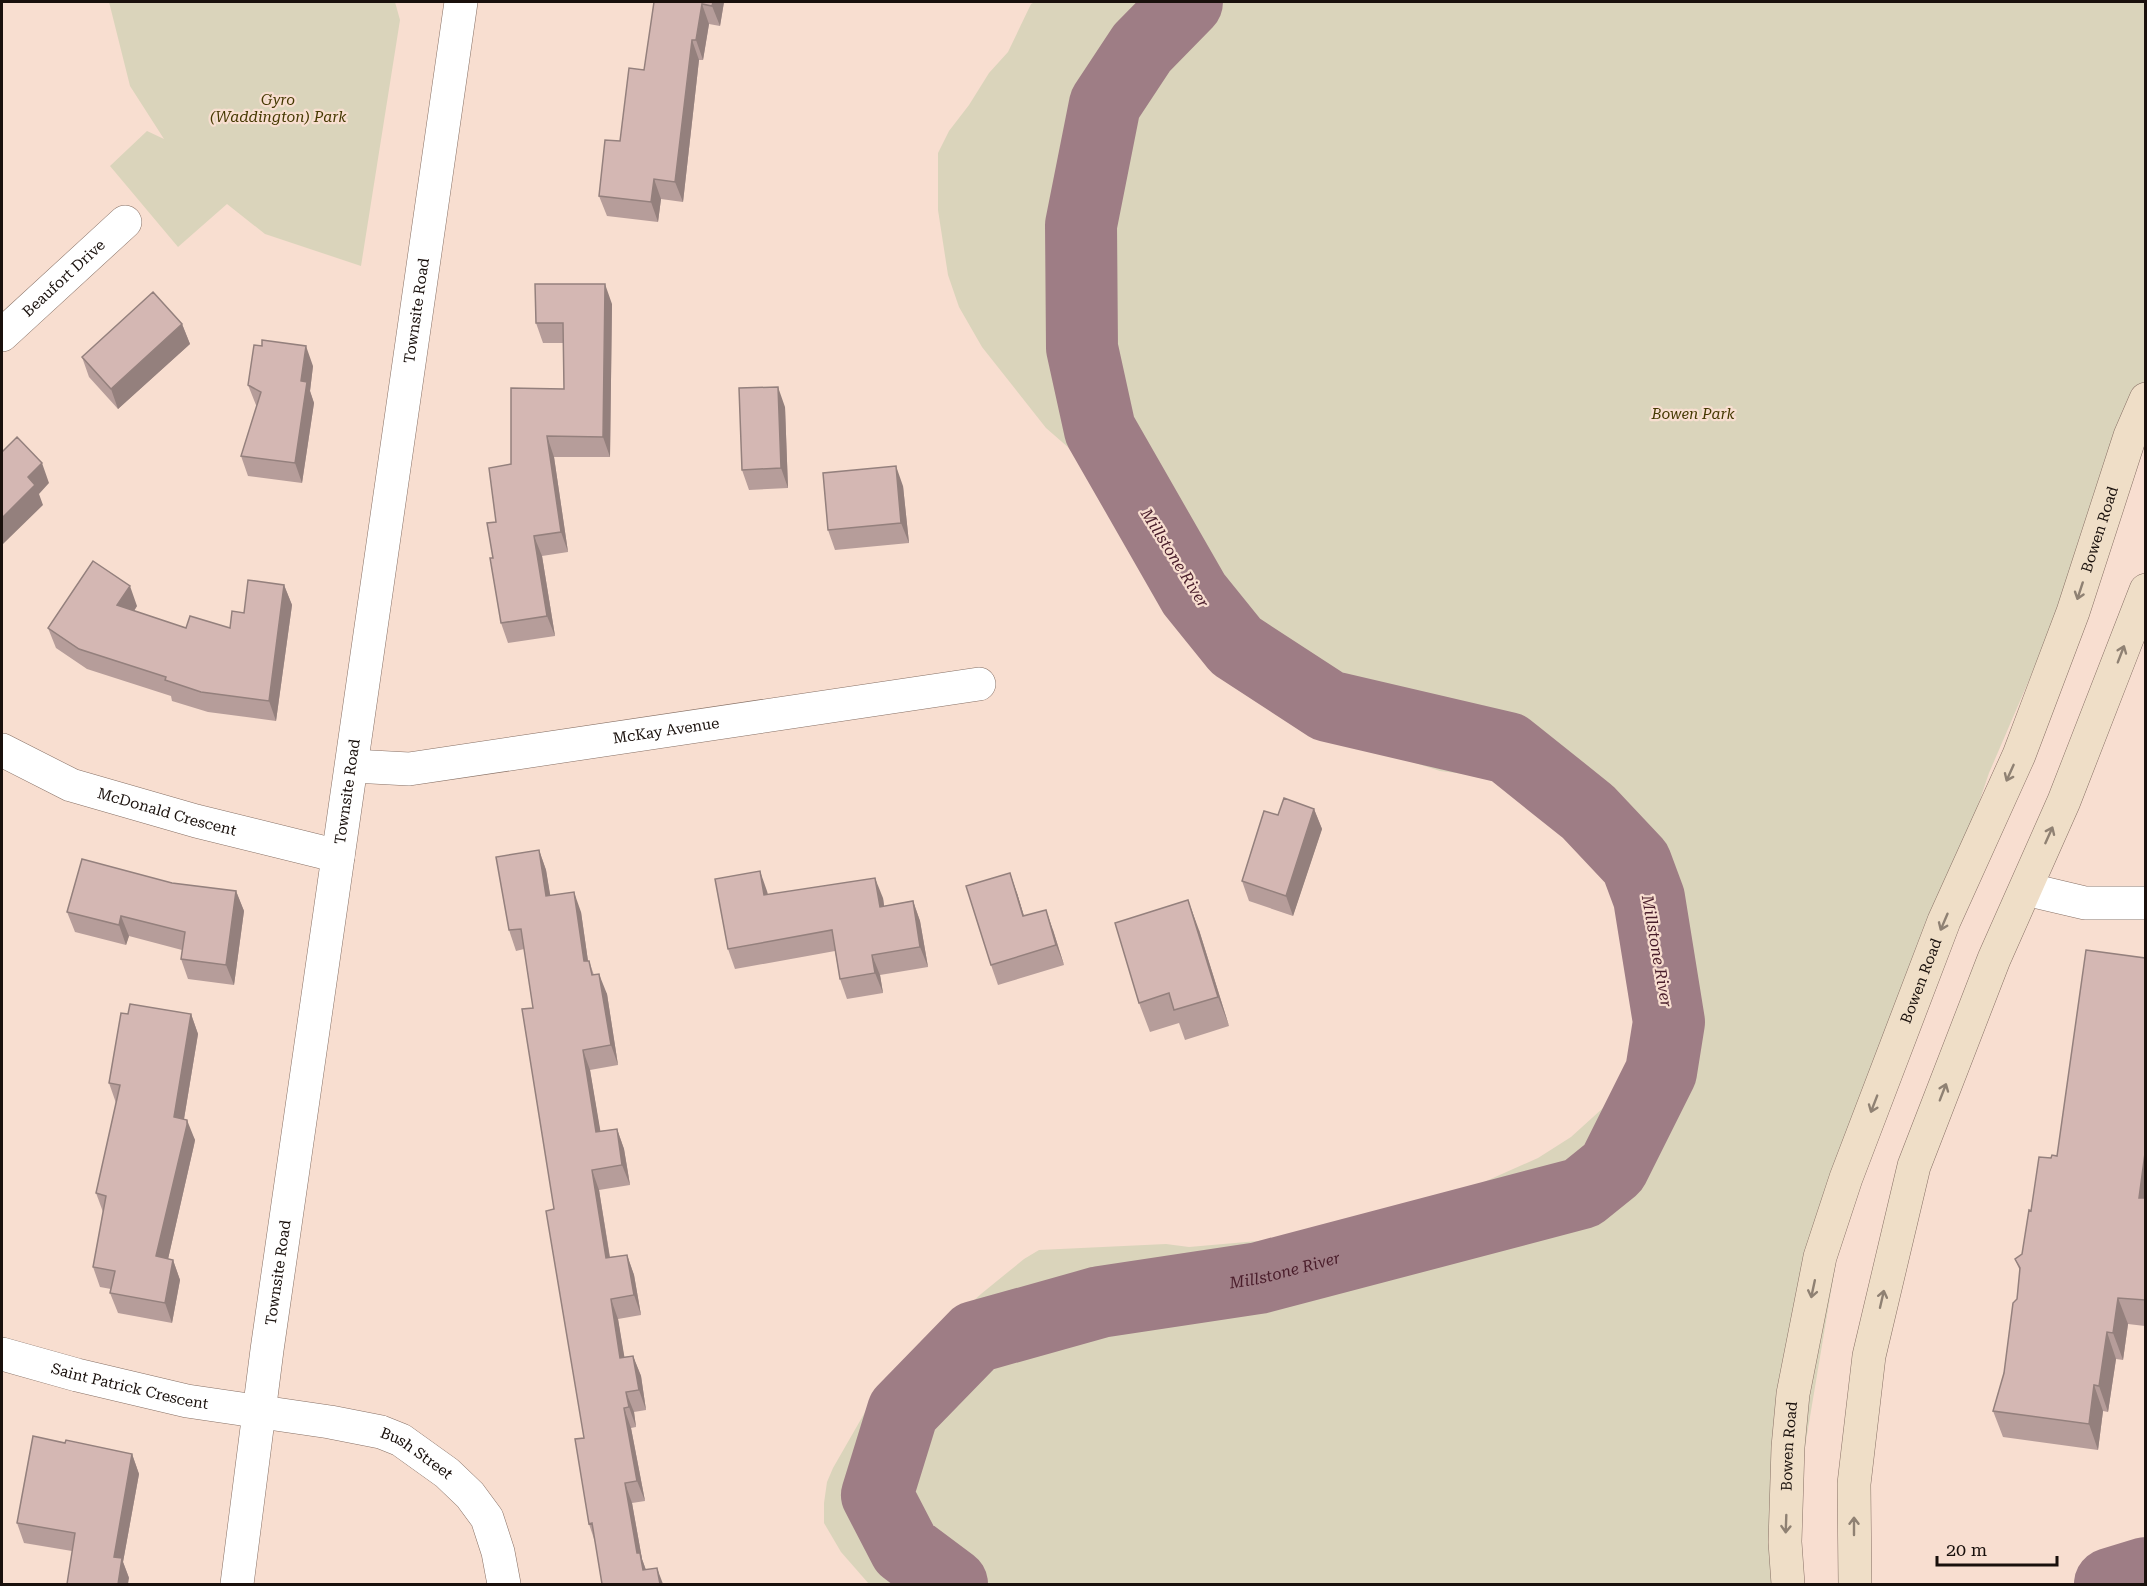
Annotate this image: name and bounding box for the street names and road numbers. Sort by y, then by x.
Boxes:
street label: Beaufort Drive [19,236,109,321]
street label: Townsite Road [400,256,433,365]
street label: Bowen Road [2077,484,2122,575]
street label: McKay Avenue [612,714,721,747]
street label: Townsite Road [331,737,364,846]
street label: McDonald Crescent [95,784,239,840]
street label: Bowen Road [1897,936,1946,1026]
street label: Townsite Road [262,1218,295,1327]
street label: Saint Patrick Crescent [49,1359,210,1413]
street label: Bowen Road [1778,1400,1801,1491]
street label: Bush Street [378,1424,457,1483]

